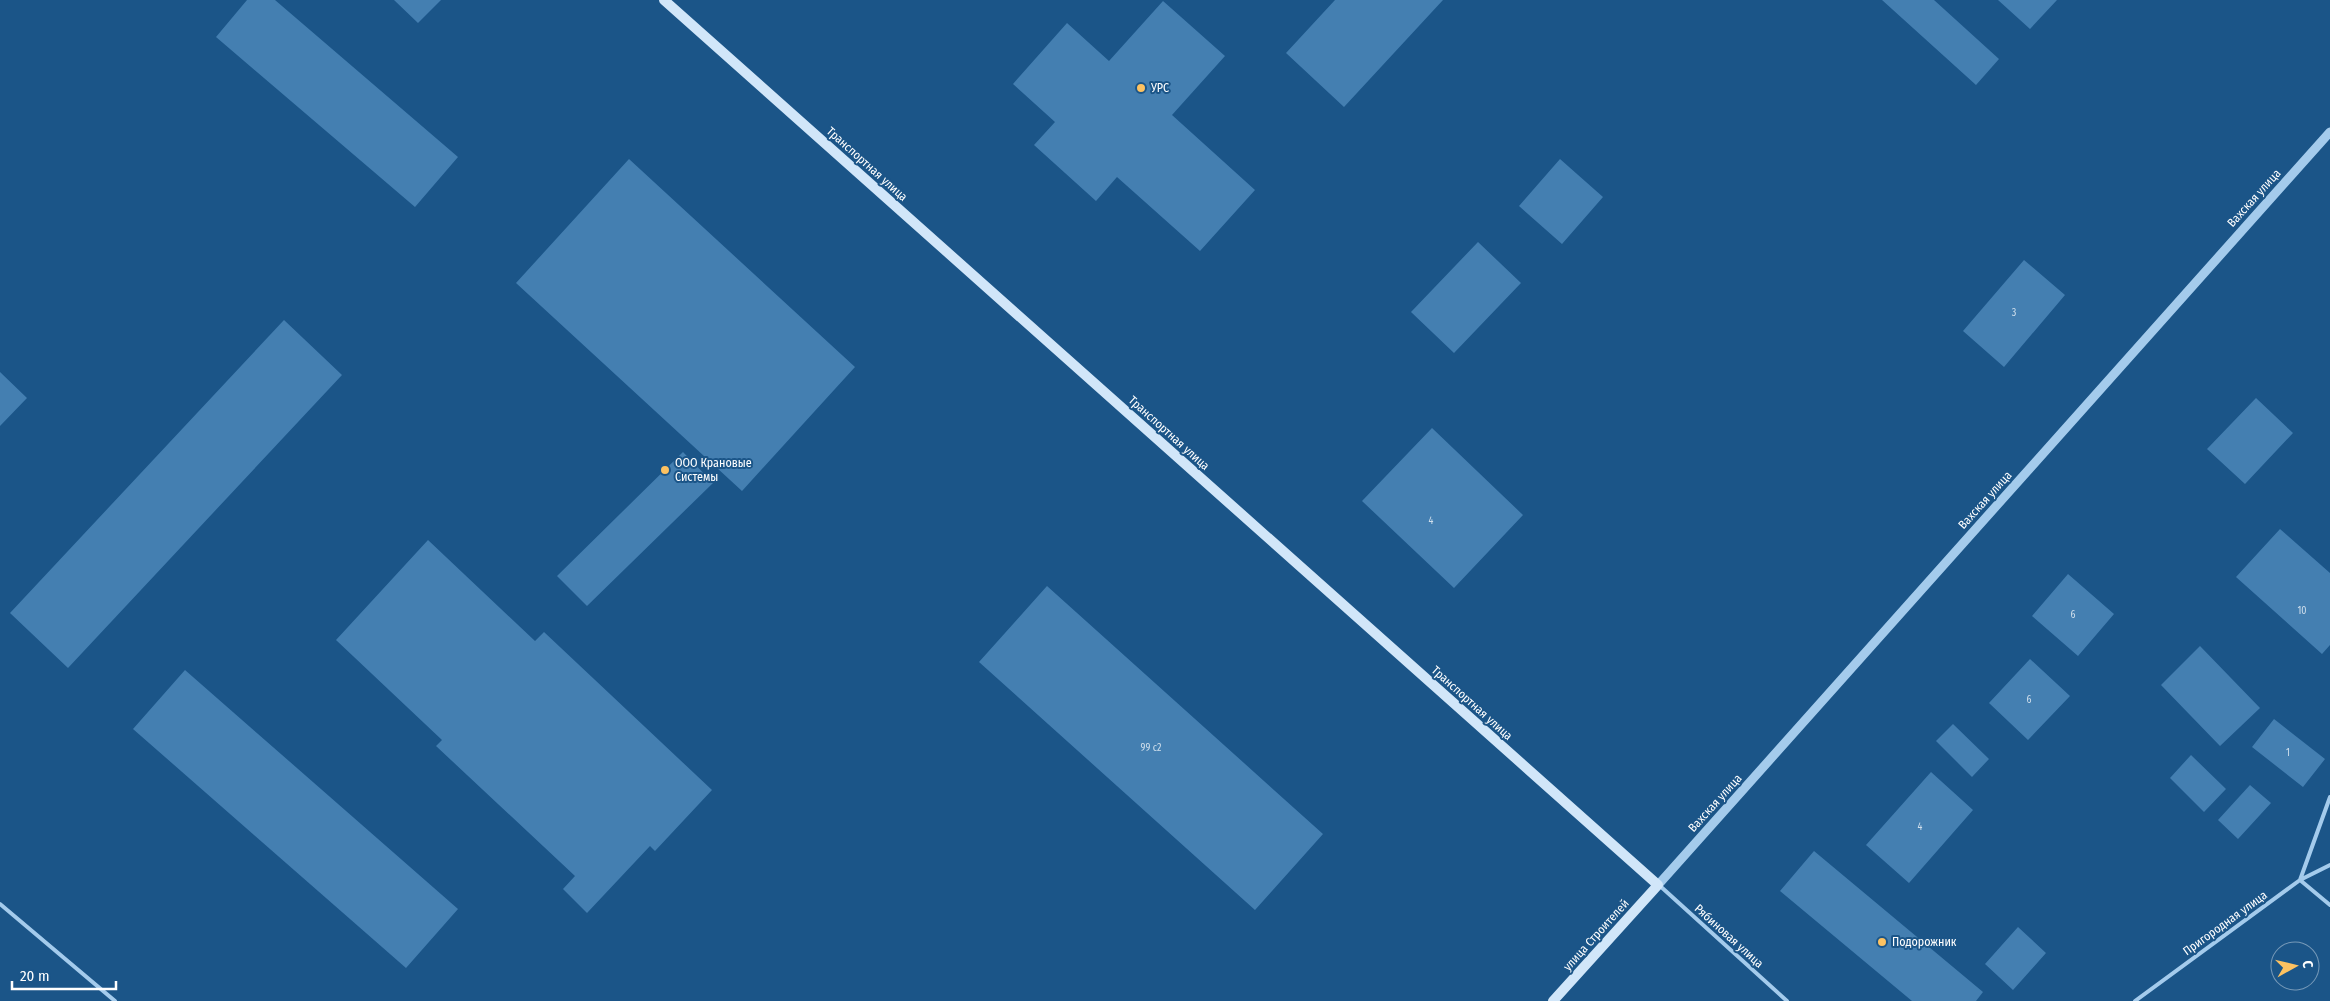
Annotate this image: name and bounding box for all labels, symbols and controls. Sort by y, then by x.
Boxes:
place label: УРС [1150,81,1169,95]
marker: УРС [1135,82,1147,94]
street label: Транспортная улица [824,124,910,204]
street label: Вахская улица [2224,166,2284,230]
house number: 3 [2012,307,2017,319]
street label: Транспортная улица [1126,393,1212,473]
place label: ООО Крановые Системы [675,456,752,484]
marker: ООО Крановые Системы [659,464,671,476]
street label: Вахская улица [1955,468,2015,532]
house number: 4 [1429,515,1434,527]
house number: 10 [2297,605,2307,617]
house number: 6 [2071,609,2076,621]
street label: Транспортная улица [1429,663,1515,743]
house number: 6 [2027,694,2032,706]
house number: 99 с2 [1141,742,1162,754]
house number: 1 [2286,747,2290,759]
street label: Вахская улица [1685,771,1745,835]
house number: 4 [1918,821,1923,833]
street label: Пригородная улица [2180,888,2270,958]
street label: улица Строителей [1560,896,1632,974]
street label: Рябиновая улица [1692,901,1766,971]
place label: Подорожник [1892,935,1957,949]
marker: Подорожник [1876,936,1888,948]
north arrow [2270,941,2320,991]
scale bar [12,958,116,990]
text: С [2298,959,2316,970]
text: 20 m [20,967,50,985]

